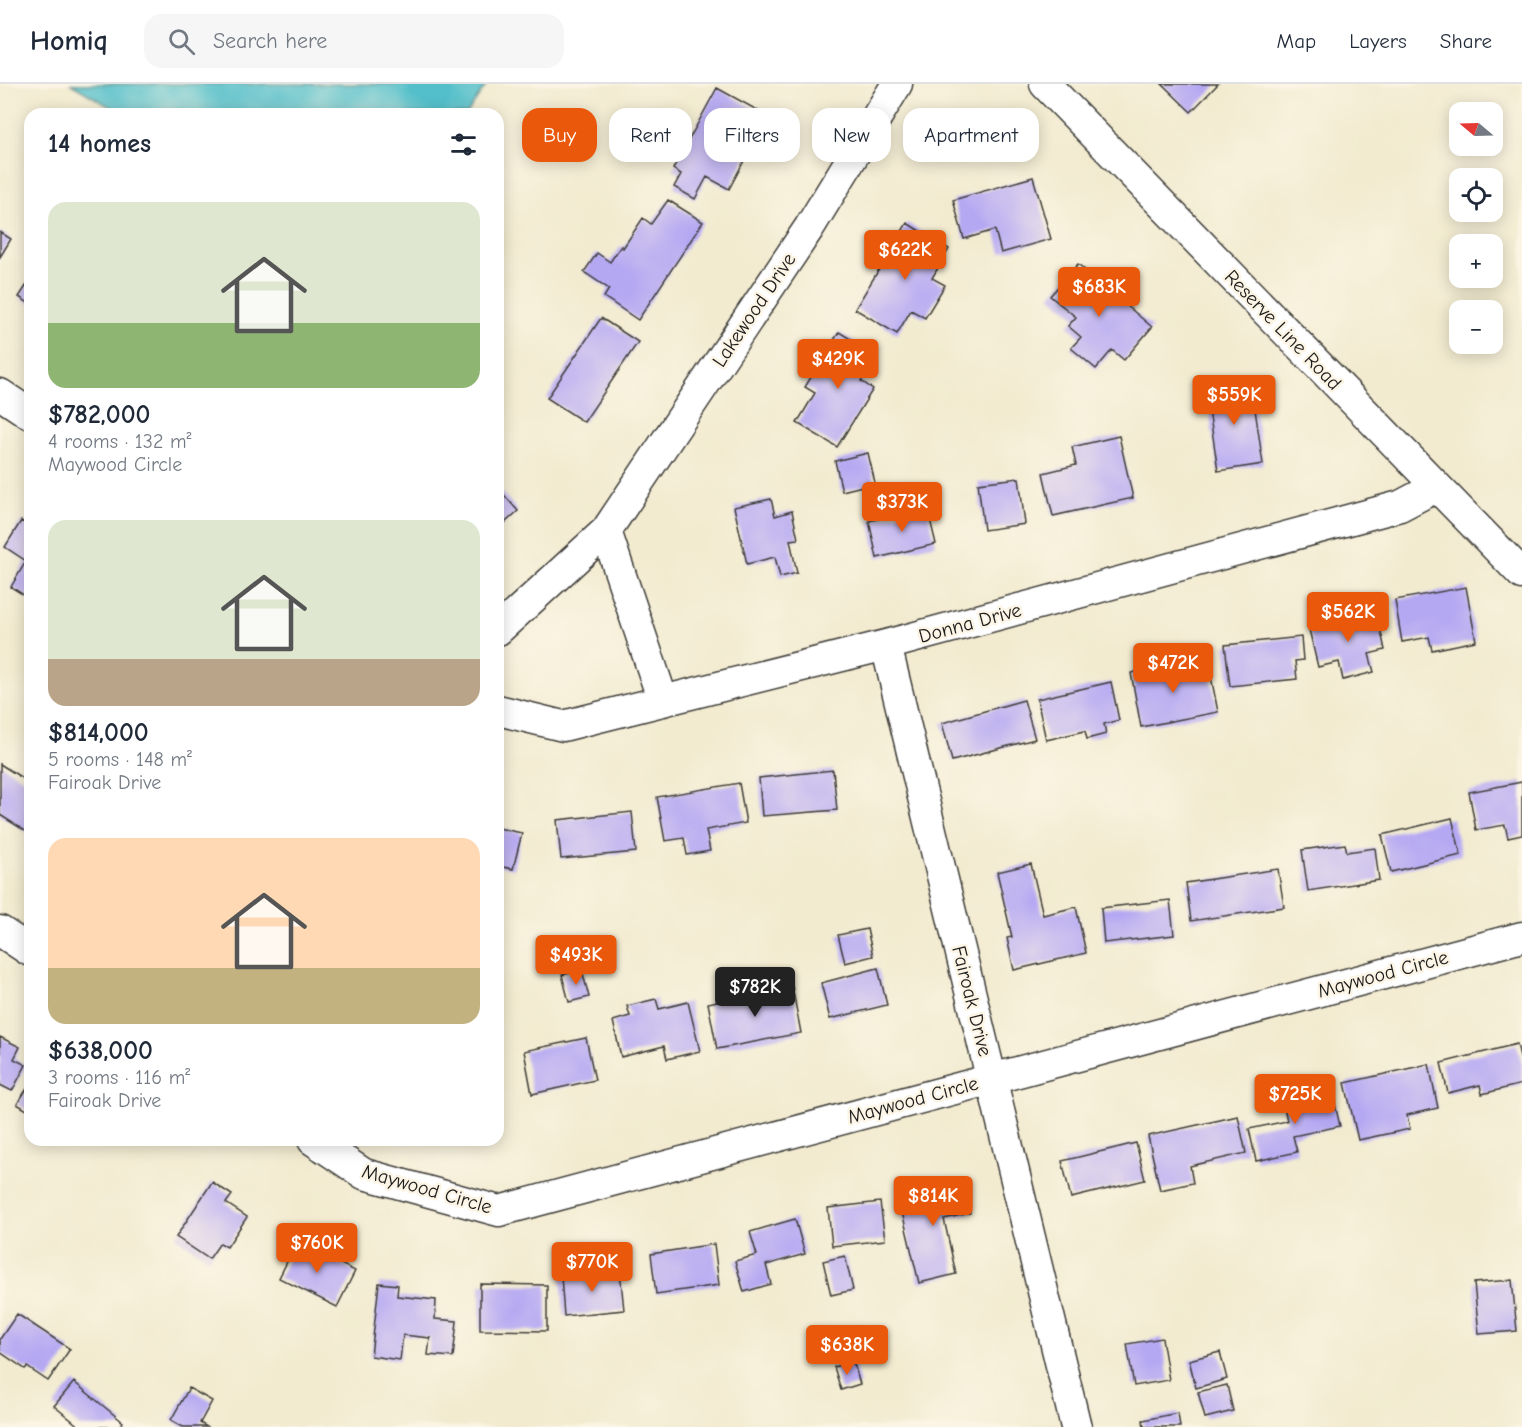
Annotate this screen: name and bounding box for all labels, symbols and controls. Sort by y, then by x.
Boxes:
search box [144,14,564,68]
text: Homiq [30,25,108,57]
icon: search [165,25,198,58]
text: Search here [213,28,327,54]
text: Map [1277,29,1316,53]
text: Layers [1349,29,1407,53]
text: Share [1440,29,1492,53]
north arrow [1449,102,1503,156]
map controls [1449,102,1503,354]
chip: Buy [522,108,597,162]
chip: Rent [609,108,692,162]
chip: Filters [704,108,800,162]
chip: New [812,108,891,162]
chip: Apartment [903,108,1039,162]
icon: filters [447,128,480,161]
text: 14 homes [48,129,151,159]
button: locate [1449,168,1503,222]
pin: $622K [863,230,947,281]
button: + [1449,234,1503,288]
text: $622K [878,238,932,261]
icon: home [210,241,318,349]
street label: Lakewood Drive [707,249,801,371]
street label: Reserve Line Road [1220,265,1346,395]
pin: $683K [1057,267,1141,318]
text: $683K [1072,275,1126,298]
button: − [1449,300,1503,354]
pin: $429K [796,339,880,390]
text: $429K [811,347,865,370]
pin: $559K [1192,375,1276,426]
text: $559K [1207,383,1262,406]
text: $782,000 [48,400,150,430]
text: 4 rooms · 132 m² [48,430,192,453]
text: Maywood Circle [48,453,182,476]
pin: $373K [860,482,944,533]
text: $373K [876,490,928,513]
icon: home [210,559,318,667]
pin: $562K [1306,592,1390,643]
street label: Donna Drive [916,598,1024,648]
text: $562K [1321,600,1375,623]
pin: $472K [1131,643,1215,694]
text: $472K [1147,651,1199,674]
text: $814,000 [48,718,149,748]
text: 5 rooms · 148 m² [48,748,192,771]
text: Fairoak Drive [48,771,161,794]
icon: home [210,877,318,985]
pin: $493K [534,935,618,986]
text: $493K [550,943,603,966]
street label: Fairoak Drive [947,943,997,1059]
street label: Maywood Circle [1315,946,1451,1002]
pin: $782K [713,967,797,1018]
text: $782K [729,975,781,998]
text: $638,000 [48,1036,153,1066]
text: 3 rooms · 116 m² [48,1066,190,1089]
street label: Maywood Circle [845,1072,981,1128]
pin: $725K [1253,1074,1337,1125]
text: $725K [1269,1082,1321,1105]
text: Fairoak Drive [48,1089,161,1112]
street label: Maywood Circle [359,1159,495,1219]
pin: $814K [891,1176,975,1227]
text: $814K [908,1184,958,1207]
pin: $760K [275,1223,359,1274]
text: $760K [290,1231,344,1254]
pin: $770K [550,1242,634,1293]
text: $770K [566,1250,618,1273]
pin: $638K [805,1325,889,1376]
text: $638K [820,1333,874,1356]

